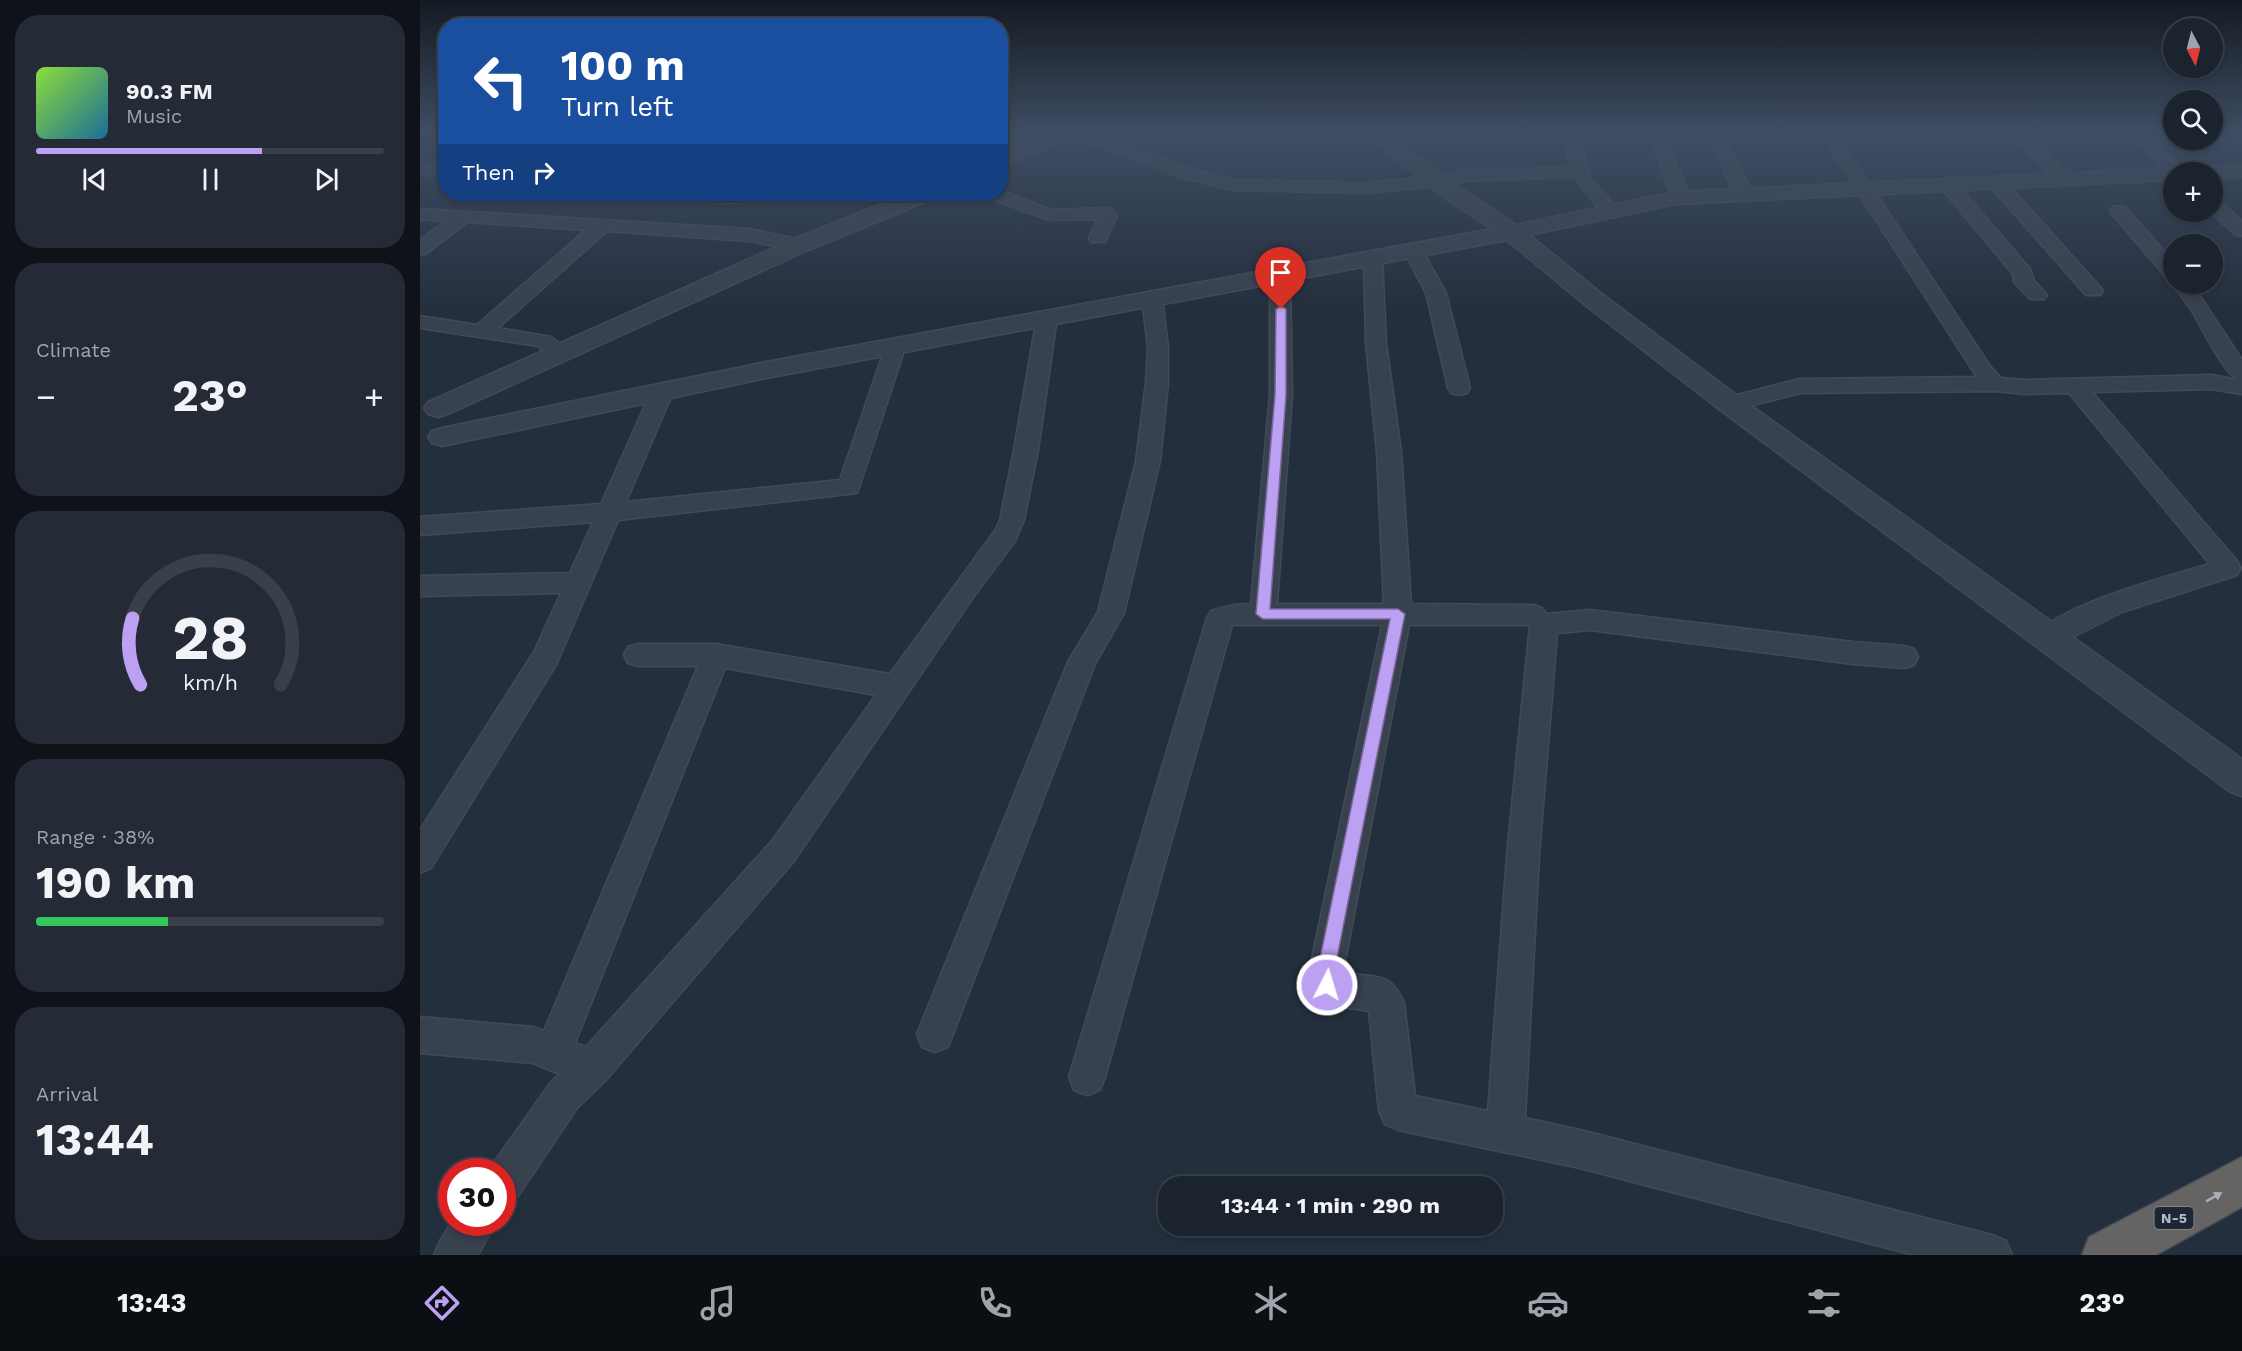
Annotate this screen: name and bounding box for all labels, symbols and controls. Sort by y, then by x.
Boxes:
north arrow [2163,18,2223,78]
map controls [2163,18,2223,294]
text: 100 m [561,41,685,90]
icon: left [462,42,540,120]
text: 90.3 FM [126,79,213,104]
button: search [2163,90,2223,150]
text: Turn left [561,91,673,123]
text: Music [126,104,182,128]
icon: right [527,156,560,189]
text: Then [462,160,515,185]
button: + [2163,162,2223,222]
icon: previous [78,163,111,196]
icon: pause [194,163,227,196]
icon: next [310,163,343,196]
button: − [2163,234,2223,294]
pin [1255,247,1306,309]
icon: arrive [1264,256,1297,289]
text: Climate [36,338,111,362]
text: 23° [172,369,248,422]
text: − [36,377,56,416]
text: + [364,377,384,416]
text: 28 [172,601,248,674]
text: km/h [182,670,238,695]
text: Range · 38% [36,825,154,849]
text: 190 km [36,856,195,909]
position arrow [1295,953,1359,1017]
text: Arrival [36,1082,98,1106]
text: 13:44 [36,1113,154,1166]
speed limit sign: 30 [438,1158,516,1236]
one-way arrow [2205,1192,2222,1202]
text: 13:44 · 1 min · 290 m [1221,1193,1440,1218]
road number: N-5 [2154,1207,2194,1229]
icon: directions [421,1282,463,1324]
icon: music [697,1282,739,1324]
icon: phone [974,1282,1016,1324]
icon: climate [1250,1282,1292,1324]
icon: car [1527,1282,1569,1324]
icon: filters [1803,1282,1845,1324]
text: 13:43 [117,1287,186,1319]
text: 23° [2079,1287,2125,1319]

